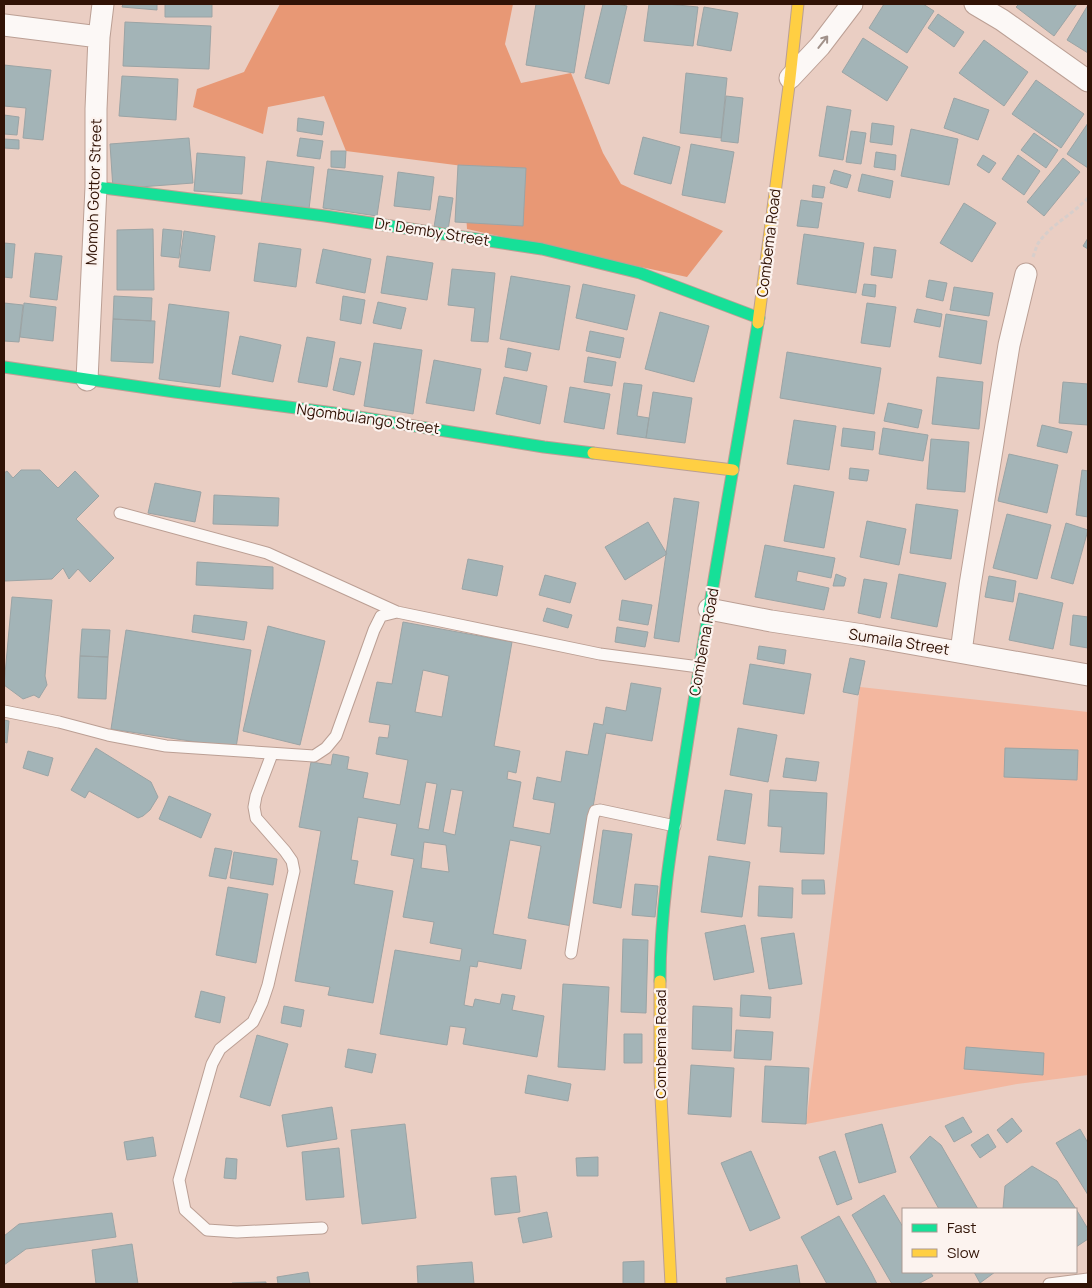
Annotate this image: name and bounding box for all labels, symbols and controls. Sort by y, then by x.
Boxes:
one-way arrow [817,36,828,49]
street label: Momoh Gottor Street [80,118,107,266]
street label: Combema Road [751,187,786,298]
street label: Dr. Demby Street [373,212,491,251]
street label: Ngombulango Street [295,398,441,439]
street label: Combema Road [684,586,723,698]
street label: Sumaila Street [847,623,951,660]
street label: Combema Road [650,989,671,1099]
legend [902,1208,1077,1273]
text: Fast [947,1217,976,1238]
text: Slow [947,1242,980,1263]

